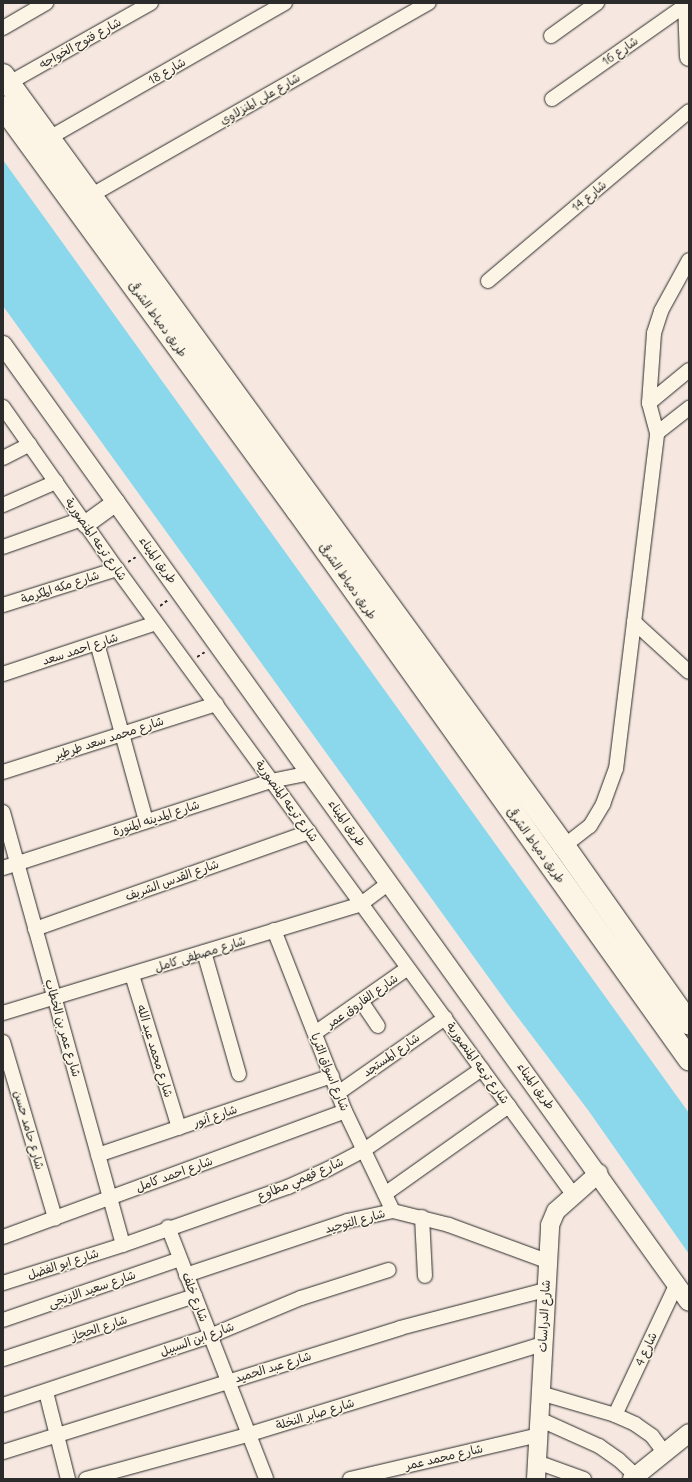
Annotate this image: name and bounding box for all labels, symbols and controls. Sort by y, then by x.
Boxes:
street label: شارع فتوح الخواجه [36,14,124,72]
street label: شارع 16 [599,33,641,69]
street label: شارع 18 [146,55,188,87]
street label: شارع على المنزلاوي [217,70,303,128]
street label: شارع 14 [569,177,609,215]
street label: طريق دمياط الشرقى [126,278,190,360]
street label: شارع ترعه المنصورية [62,495,130,583]
street label: طريق الميناء [136,534,180,586]
street label: طريق دمياط الشرقى [316,540,380,622]
street label: شارع مكه المكرمة [19,568,101,606]
street label: شارع احمد سعد [40,630,120,668]
street label: شارع محمد سعد طرطير [52,713,166,763]
street label: شارع ترعه المنصورية [253,757,321,845]
street label: شارع المدينه المنورة [111,797,201,839]
street label: طريق الميناء [325,797,369,849]
street label: طريق دمياط الشرقى [504,804,568,886]
street label: شارع القدس الشريف [123,856,221,904]
street label: شارع مصطفى كامل [153,933,247,975]
street label: شارع الفاروق عمر [323,971,401,1031]
street label: شارع عمر بن الخطاب [42,977,84,1079]
street label: شارع محمد عبد الله [134,1003,176,1099]
street label: شارع ترعه المنصورية [444,1019,512,1107]
street label: شارع المستجد [360,1030,422,1080]
street label: شارع اسواق الثريا [308,1031,352,1113]
street label: طريق الميناء [514,1060,558,1112]
street label: شارع حامد حسن [11,1089,47,1171]
street label: شارع أنور [191,1102,239,1130]
street label: شارع احمد كامل [134,1153,214,1195]
street label: شارع فهمي مطاوع [255,1154,345,1204]
street label: شارع التوحيد [323,1206,387,1236]
street label: شارع ابو الفضل [26,1246,100,1282]
street label: شارع سعيد الازنجى [46,1267,138,1311]
street label: شارع خلف [179,1270,211,1324]
street label: شارع الدراسات [535,1279,553,1353]
street label: شارع الحجاز [69,1312,129,1344]
street label: شارع ابن السبيل [158,1319,236,1359]
street label: شارع 4 [632,1330,660,1368]
street label: شارع عبد الحميد [233,1349,313,1385]
street label: شارع صابر النخلة [274,1395,356,1433]
street label: شارع محمد عمر [404,1441,484,1473]

